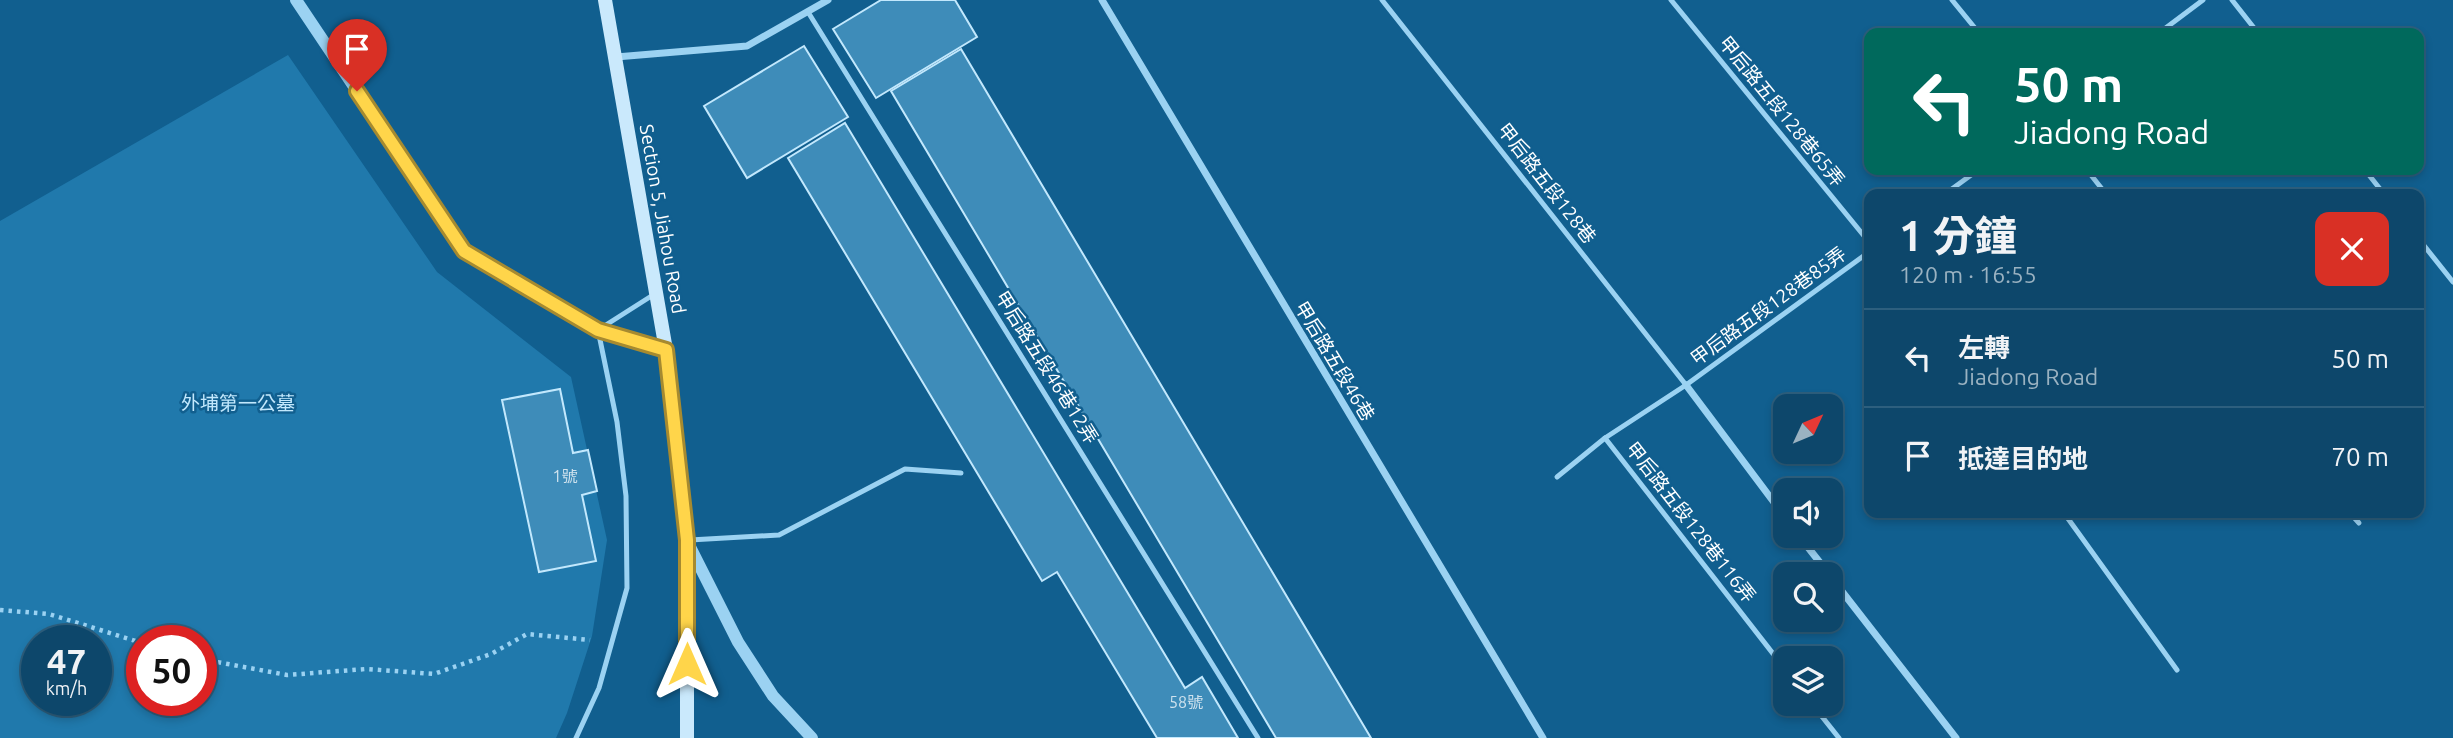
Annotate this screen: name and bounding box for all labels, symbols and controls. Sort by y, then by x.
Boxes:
pin [327,19,387,91]
icon: arrive [338,30,376,68]
street label: 甲后路五段128巷65弄 [1715,32,1849,190]
icon: left [1899,56,1990,147]
text: 50 m [2014,56,2123,111]
text: Jiadong Road [2014,114,2209,150]
street label: 甲后路五段128巷 [1493,119,1601,247]
street label: Section 5, Jiahou Road [635,122,691,316]
text: 1 分鐘 [1899,212,2017,259]
button: close [2315,212,2389,286]
street label: 甲后路五段128巷85弄 [1686,242,1850,370]
text: 120 m · 16:55 [1899,262,2037,287]
street label: 甲后路五段46巷12弄 [991,287,1103,447]
street label: 甲后路五段46巷 [1291,297,1379,425]
text: 左轉 [1958,333,2010,362]
icon: left [1899,339,1937,377]
text: 50 m [2331,344,2389,373]
text: Jiadong Road [1958,364,2098,389]
park label: 外埔第一公墓 [181,392,295,414]
north arrow [1773,394,1843,464]
map controls [1773,394,1843,716]
street label: 甲后路五段128巷116弄 [1622,437,1760,607]
icon: arrive [1899,437,1937,475]
text: 70 m [2331,442,2389,471]
text: 抵達目的地 [1958,444,2088,473]
house number: 1號 [552,467,578,485]
button: sound [1773,478,1843,548]
button: search [1773,562,1843,632]
speed limit sign: 50 [126,625,217,716]
position arrow [650,627,724,701]
text: 47 [47,641,86,681]
button: layers [1773,646,1843,716]
text: km/h [46,678,87,698]
house number: 58號 [1169,693,1203,711]

